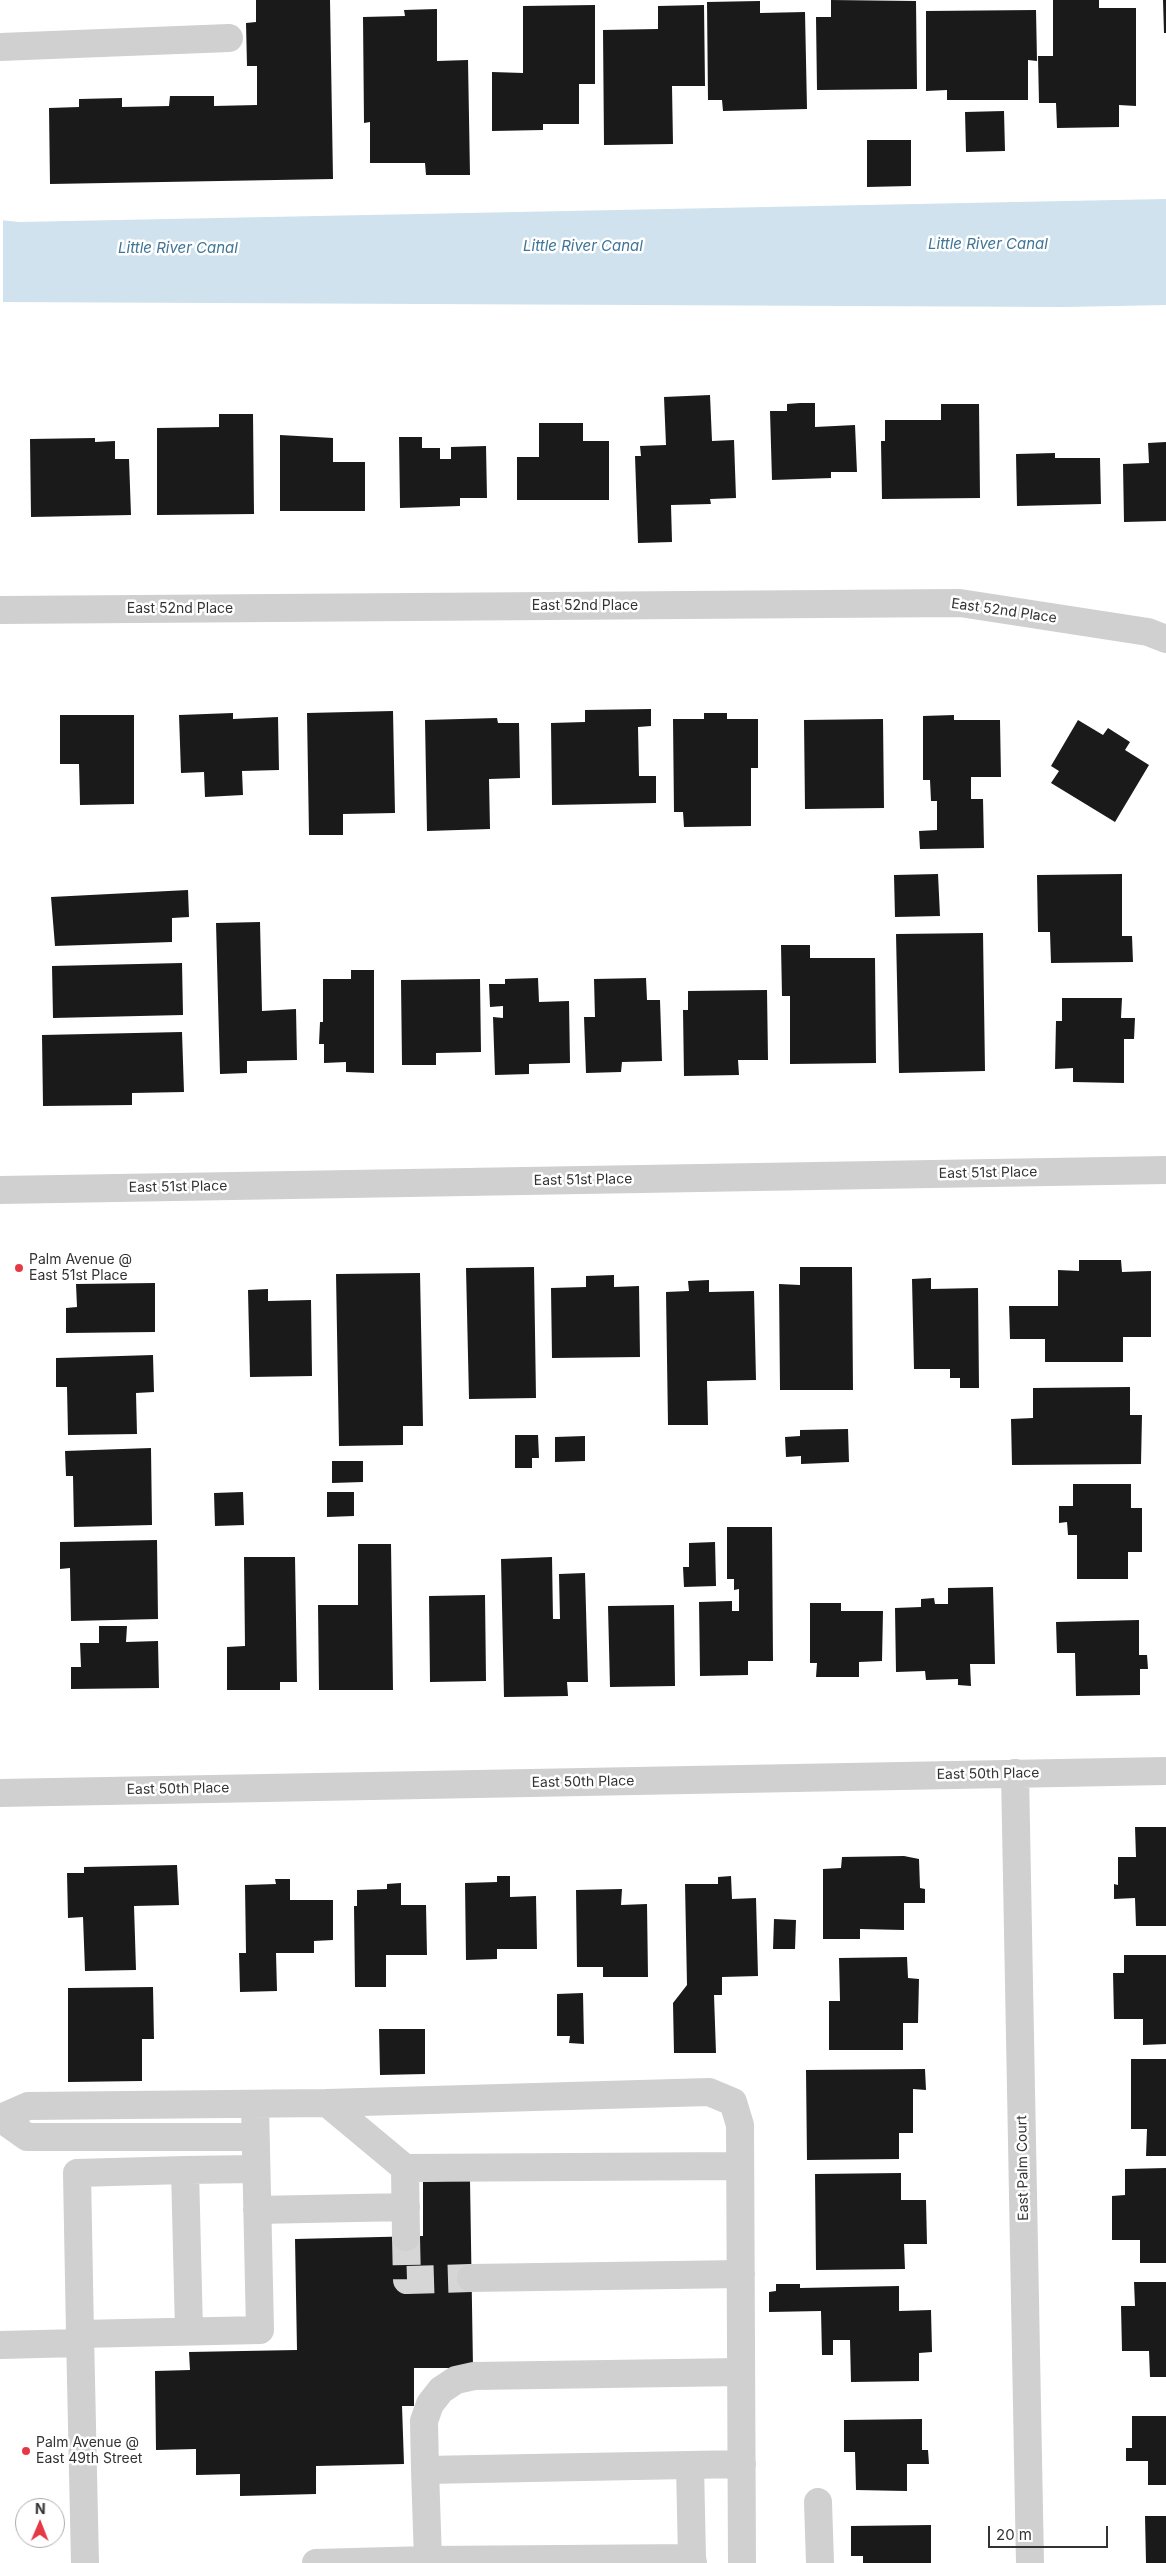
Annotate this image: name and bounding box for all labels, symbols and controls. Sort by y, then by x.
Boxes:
water label: Little River Canal [928,235,1048,253]
water label: Little River Canal [523,237,643,255]
water label: Little River Canal [118,239,238,257]
street label: East 52nd Place [950,595,1058,627]
street label: East 52nd Place [532,598,638,614]
street label: East 52nd Place [127,601,233,617]
street label: East 51st Place [939,1164,1037,1182]
street label: East 51st Place [534,1171,632,1189]
street label: East 51st Place [129,1178,227,1196]
place label: Palm Avenue @ East 51st Place [29,1252,132,1284]
marker: Palm Avenue @ East 51st Place [13,1262,25,1274]
street label: East 50th Place [936,1765,1040,1783]
street label: East 50th Place [531,1773,635,1791]
street label: East 50th Place [126,1780,230,1798]
street label: East Palm Court [1014,2115,1032,2221]
place label: Palm Avenue @ East 49th Street [36,2435,142,2468]
marker: Palm Avenue @ East 49th Street [20,2445,32,2457]
north arrow [15,2498,65,2548]
text: N [35,2500,46,2517]
scale bar [991,2516,1111,2548]
text: 20 m [996,2525,1032,2544]

